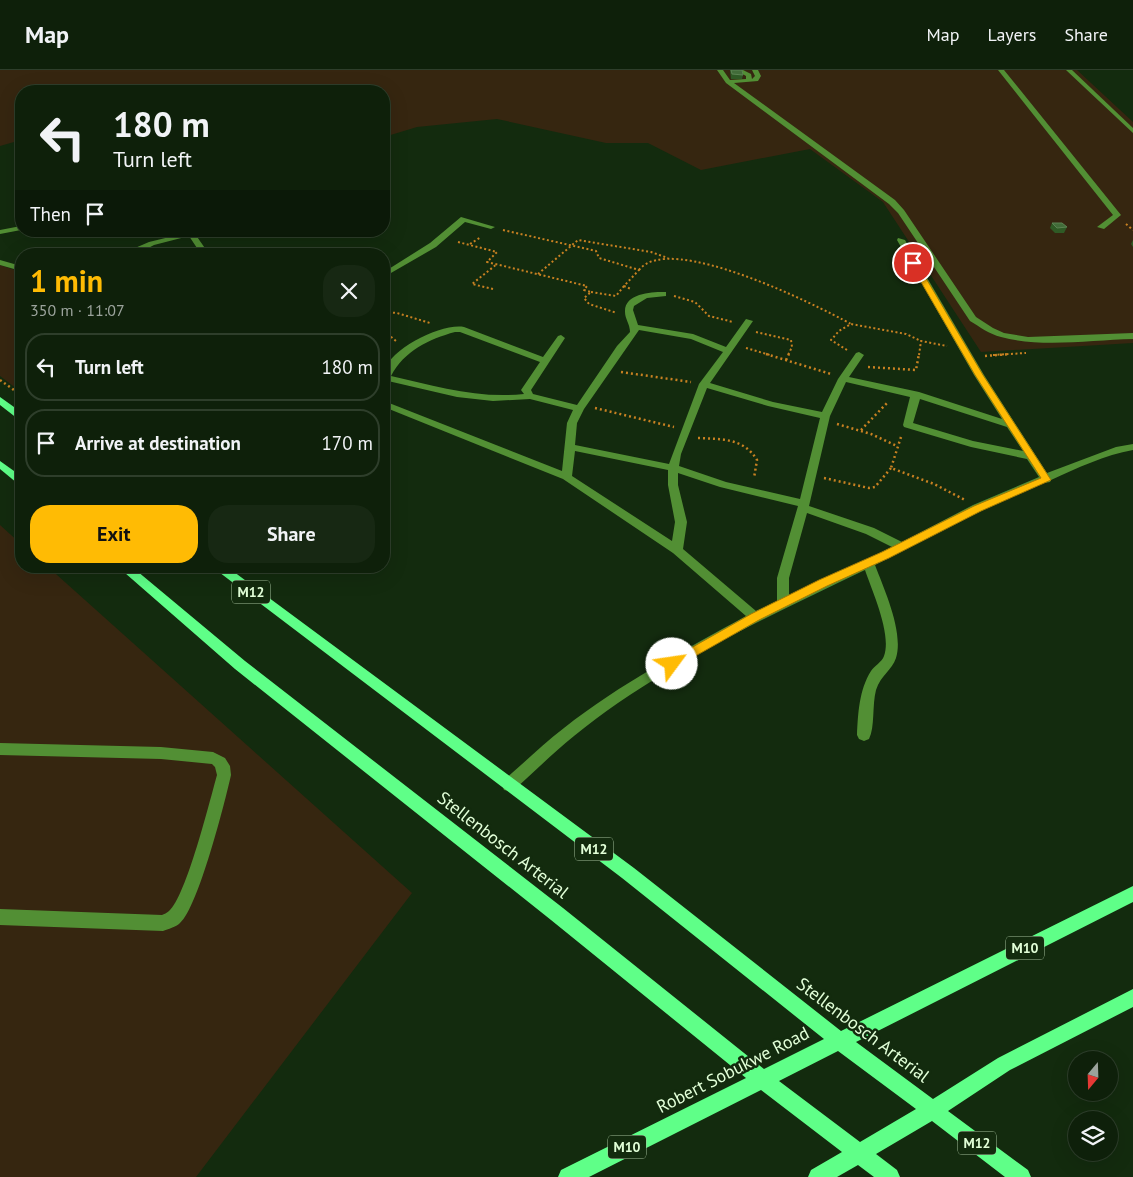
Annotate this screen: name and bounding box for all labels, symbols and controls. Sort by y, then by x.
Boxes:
text: Map [25,19,69,50]
text: Map [927,23,959,46]
text: Layers [987,23,1036,46]
text: Share [1064,23,1108,46]
text: 180 m [113,101,210,147]
icon: left [30,105,95,170]
text: Turn left [113,145,192,173]
icon: arrive [81,200,109,228]
text: Then [30,202,71,226]
pin [892,242,934,284]
icon: arrive [899,249,927,277]
text: 1 min [30,261,103,300]
button: close [323,265,375,317]
text: 350 m · 11:07 [30,300,125,320]
icon: left [32,353,60,381]
text: Turn left [75,355,144,379]
text: 180 m [321,355,373,379]
icon: arrive [32,429,60,457]
text: Arrive at destination [75,431,241,455]
text: 170 m [321,431,373,455]
button: Exit [30,505,198,563]
button: Share [208,505,375,563]
road number: M12 [232,581,270,604]
position arrow [645,637,697,689]
street label: Stellenbosch Arterial [433,786,574,904]
road number: M12 [575,838,613,861]
road number: M10 [1006,936,1044,960]
street label: Stellenbosch Arterial [792,972,935,1088]
street label: Robert Sobukwe Road [653,1021,813,1118]
north arrow [1068,1051,1118,1101]
map controls [1068,1051,1118,1161]
button: layers [1068,1111,1118,1161]
road number: M12 [958,1132,996,1154]
road number: M10 [608,1136,646,1158]

